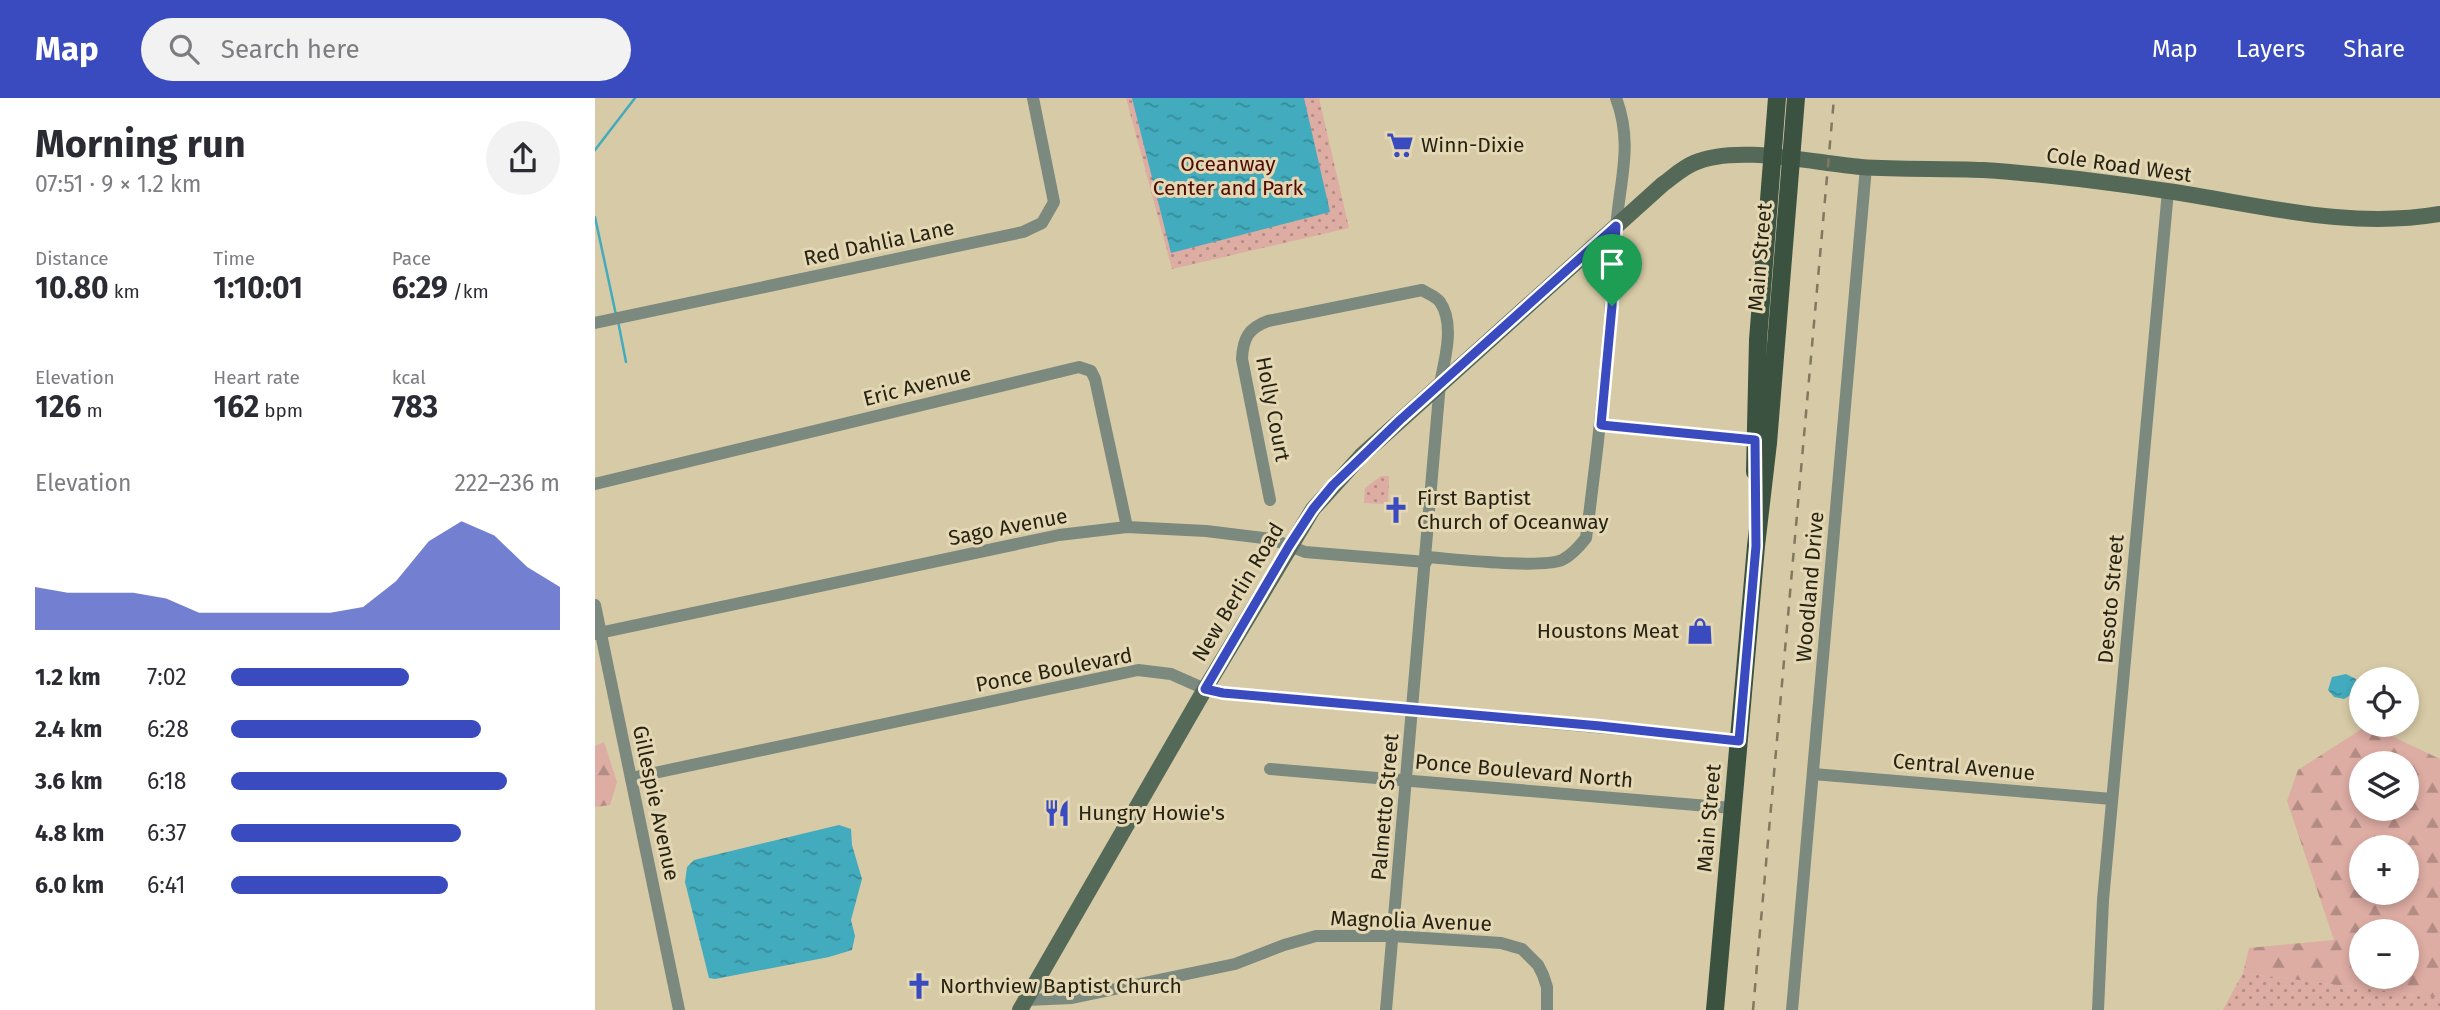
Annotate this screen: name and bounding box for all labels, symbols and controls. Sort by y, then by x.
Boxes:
search box [141,18,631,81]
text: Map [35,29,99,69]
icon: search [165,30,203,68]
text: Search here [221,34,360,65]
text: Map [2152,35,2198,63]
text: Layers [2236,35,2305,63]
text: Share [2343,35,2405,63]
text: Morning run [35,121,246,167]
button: share [486,121,560,195]
supermarket icon: Winn-Dixie [1385,130,1415,160]
place label: Winn-Dixie [1421,132,1524,158]
street label: Cole Road West [2045,142,2194,188]
park label: Oceanway Center and Park [1153,151,1304,201]
text: 07:51 · 9 × 1.2 km [35,170,201,198]
street label: Main Street [1742,201,1778,312]
street label: Red Dahlia Lane [801,214,957,272]
pin [1582,234,1642,306]
icon: arrive [1593,245,1631,283]
text: Distance [35,247,109,270]
text: Time [213,247,255,270]
text: Pace [392,247,431,270]
text: 10.80 [35,270,109,306]
text: 1:10:01 [213,270,303,306]
text: 6:29 [392,270,448,306]
text: km [109,280,140,303]
text: /km [448,280,489,303]
street label: Holly Court [1250,354,1296,464]
street label: Eric Avenue [860,360,974,412]
text: Elevation [35,366,115,389]
text: Heart rate [213,366,300,389]
text: kcal [392,366,426,389]
text: 126 [35,389,81,425]
text: 162 [213,389,259,425]
text: 783 [392,389,438,425]
text: m [81,399,103,422]
text: bpm [259,399,303,422]
text: Elevation [35,469,131,497]
text: 222–236 m [454,469,560,497]
place label: First Baptist Church of Oceanway [1417,485,1609,535]
church icon: First Baptist Church of Oceanway [1381,495,1411,525]
street label: Sago Avenue [946,503,1070,551]
street label: Woodland Drive [1790,510,1830,664]
street label: New Berlin Road [1186,518,1290,666]
street label: Desoto Street [2092,533,2130,664]
shop icon: Houstons Meat [1685,616,1715,646]
place label: Houstons Meat [1537,618,1679,644]
street label: Ponce Boulevard [974,642,1134,698]
text: 1.2 km [35,663,101,691]
text: 7:02 [147,663,187,691]
map controls [2349,667,2419,989]
button: locate [2349,667,2419,737]
text: 2.4 km [35,715,102,743]
text: 6:28 [147,715,189,743]
street label: Gillespie Avenue [627,723,685,883]
street label: Palmetto Street [1366,732,1404,882]
street label: Central Avenue [1892,748,2036,786]
street label: Ponce Boulevard North [1414,749,1634,793]
button: layers [2349,751,2419,821]
street label: Main Street [1691,762,1727,873]
text: 3.6 km [35,767,103,795]
text: 6:18 [147,767,187,795]
restaurant icon: Hungry Howie's [1042,798,1072,828]
place label: Hungry Howie's [1078,800,1225,826]
text: 4.8 km [35,819,104,847]
text: 6:37 [147,819,187,847]
button: + [2349,835,2419,905]
text: 6.0 km [35,871,104,899]
text: 6:41 [147,871,186,899]
street label: Magnolia Avenue [1330,905,1492,937]
button: − [2349,919,2419,989]
church icon: Northview Baptist Church [904,971,934,1001]
place label: Northview Baptist Church [940,973,1182,999]

